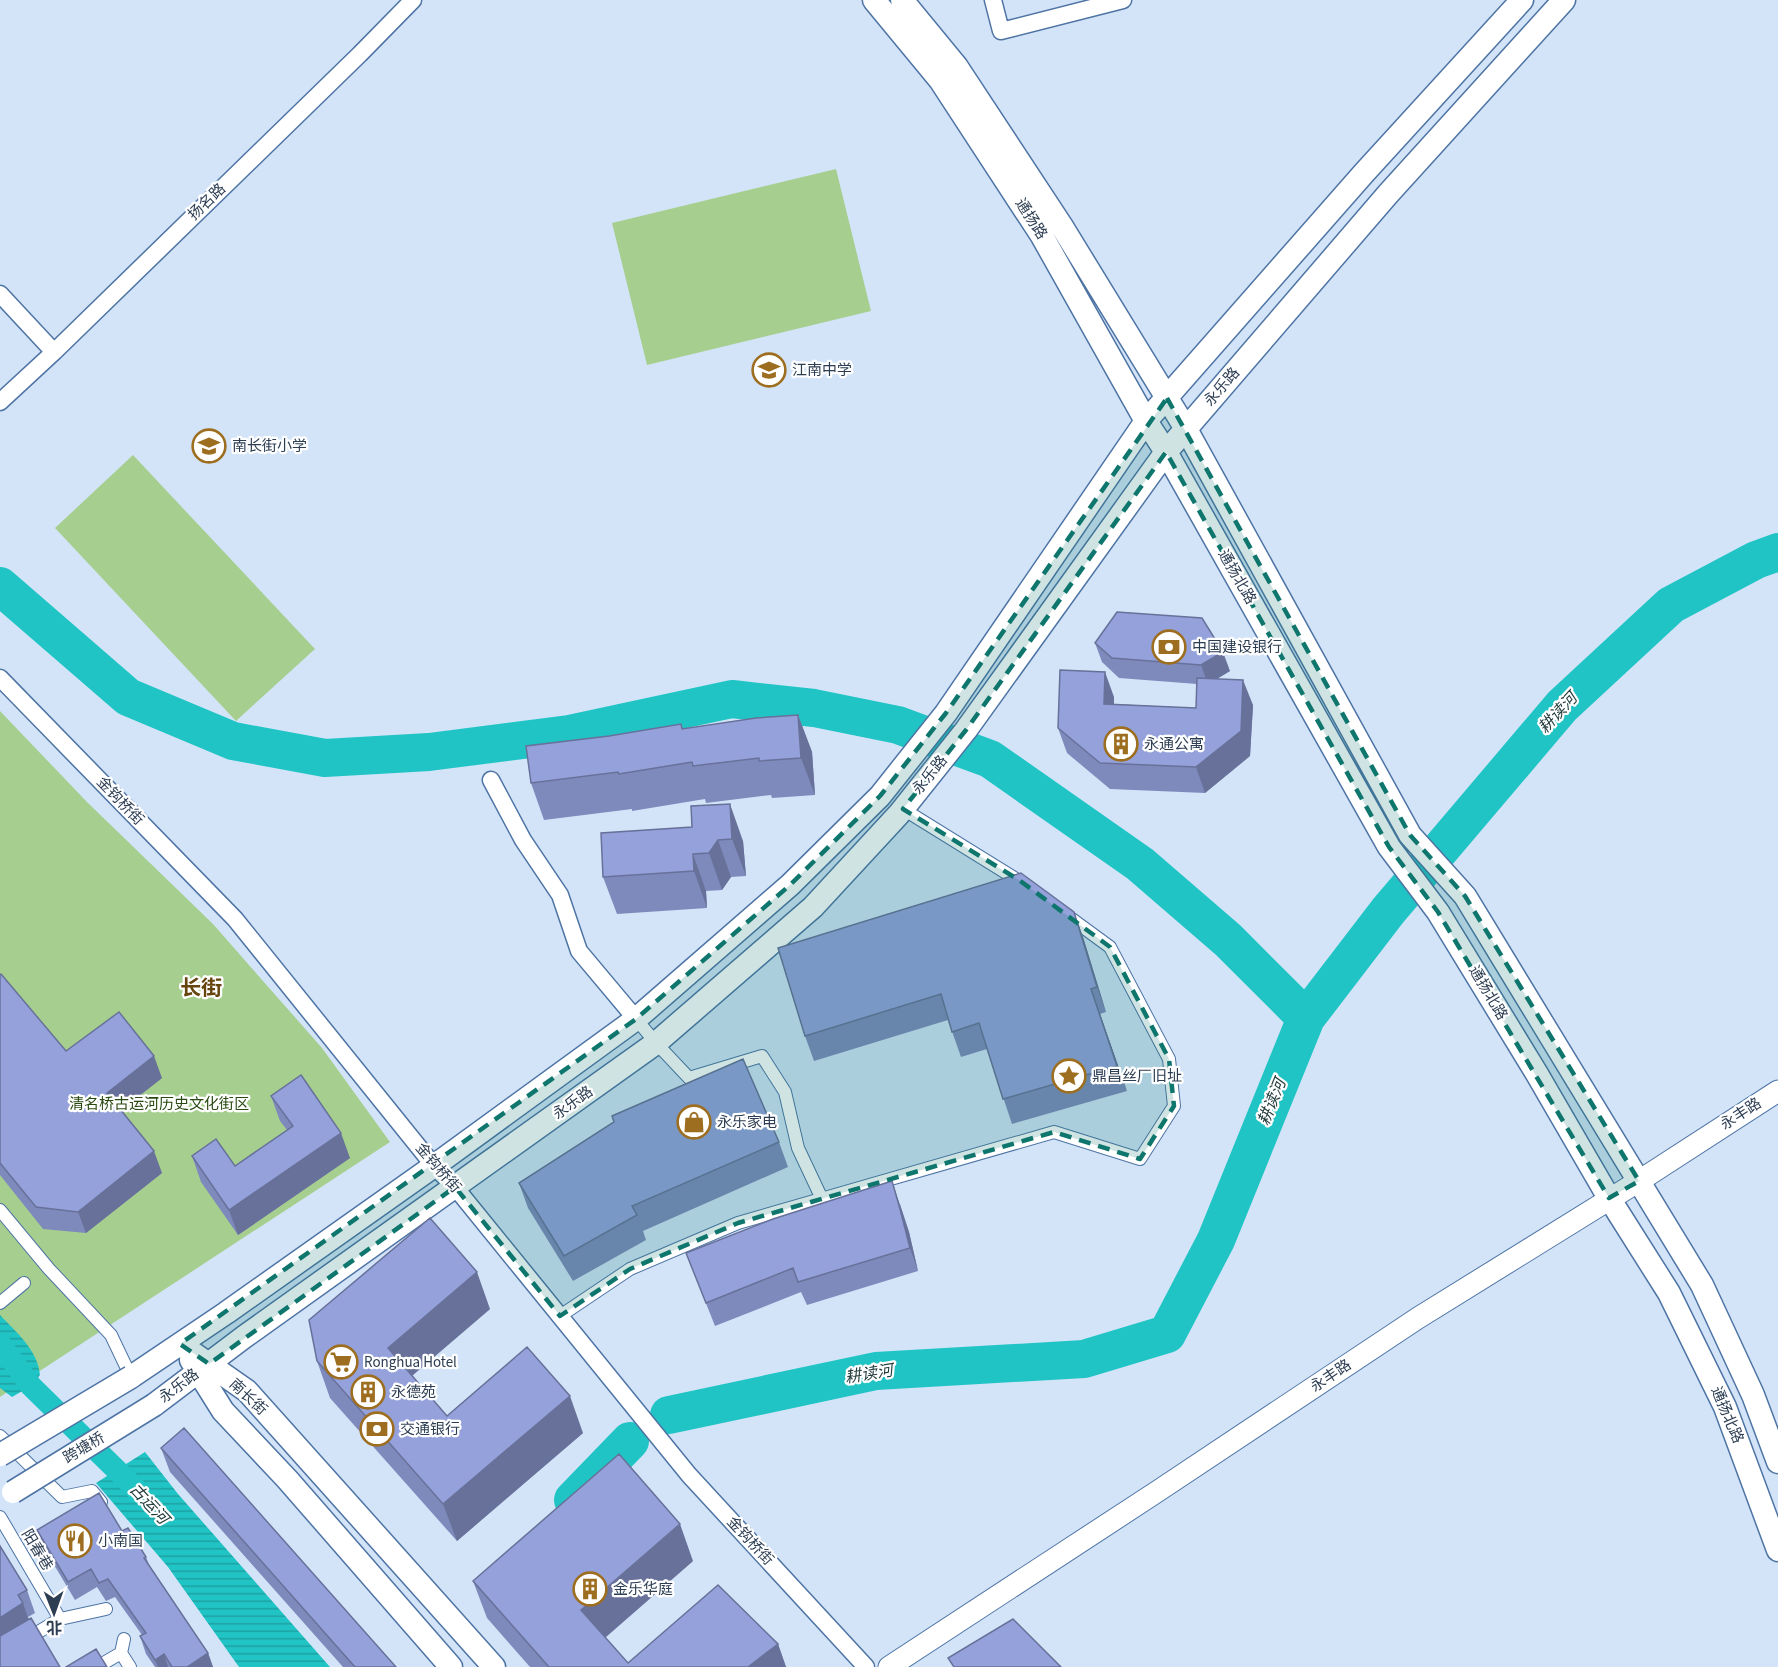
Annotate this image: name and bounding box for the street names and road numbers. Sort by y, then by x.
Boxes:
street label: 扬名路 [184,179,230,225]
street label: 通扬路 [1010,194,1052,244]
street label: 永乐路 [1199,363,1245,411]
street label: 通扬北路 [1213,546,1261,608]
street label: 永乐路 [908,751,952,799]
street label: 金钩桥街 [92,772,148,830]
street label: 通扬北路 [1464,962,1512,1024]
street label: 永乐路 [549,1081,597,1125]
street label: 永丰路 [1716,1093,1766,1135]
street label: 金钩桥街 [410,1138,466,1198]
street label: 永丰路 [1306,1355,1356,1397]
street label: 永乐路 [155,1364,203,1408]
street label: 南长街 [224,1374,272,1420]
street label: 通扬北路 [1706,1383,1748,1447]
street label: 跨塘桥 [59,1427,109,1469]
street label: 金钩桥街 [722,1512,778,1570]
street label: 阳春巷 [16,1525,58,1575]

